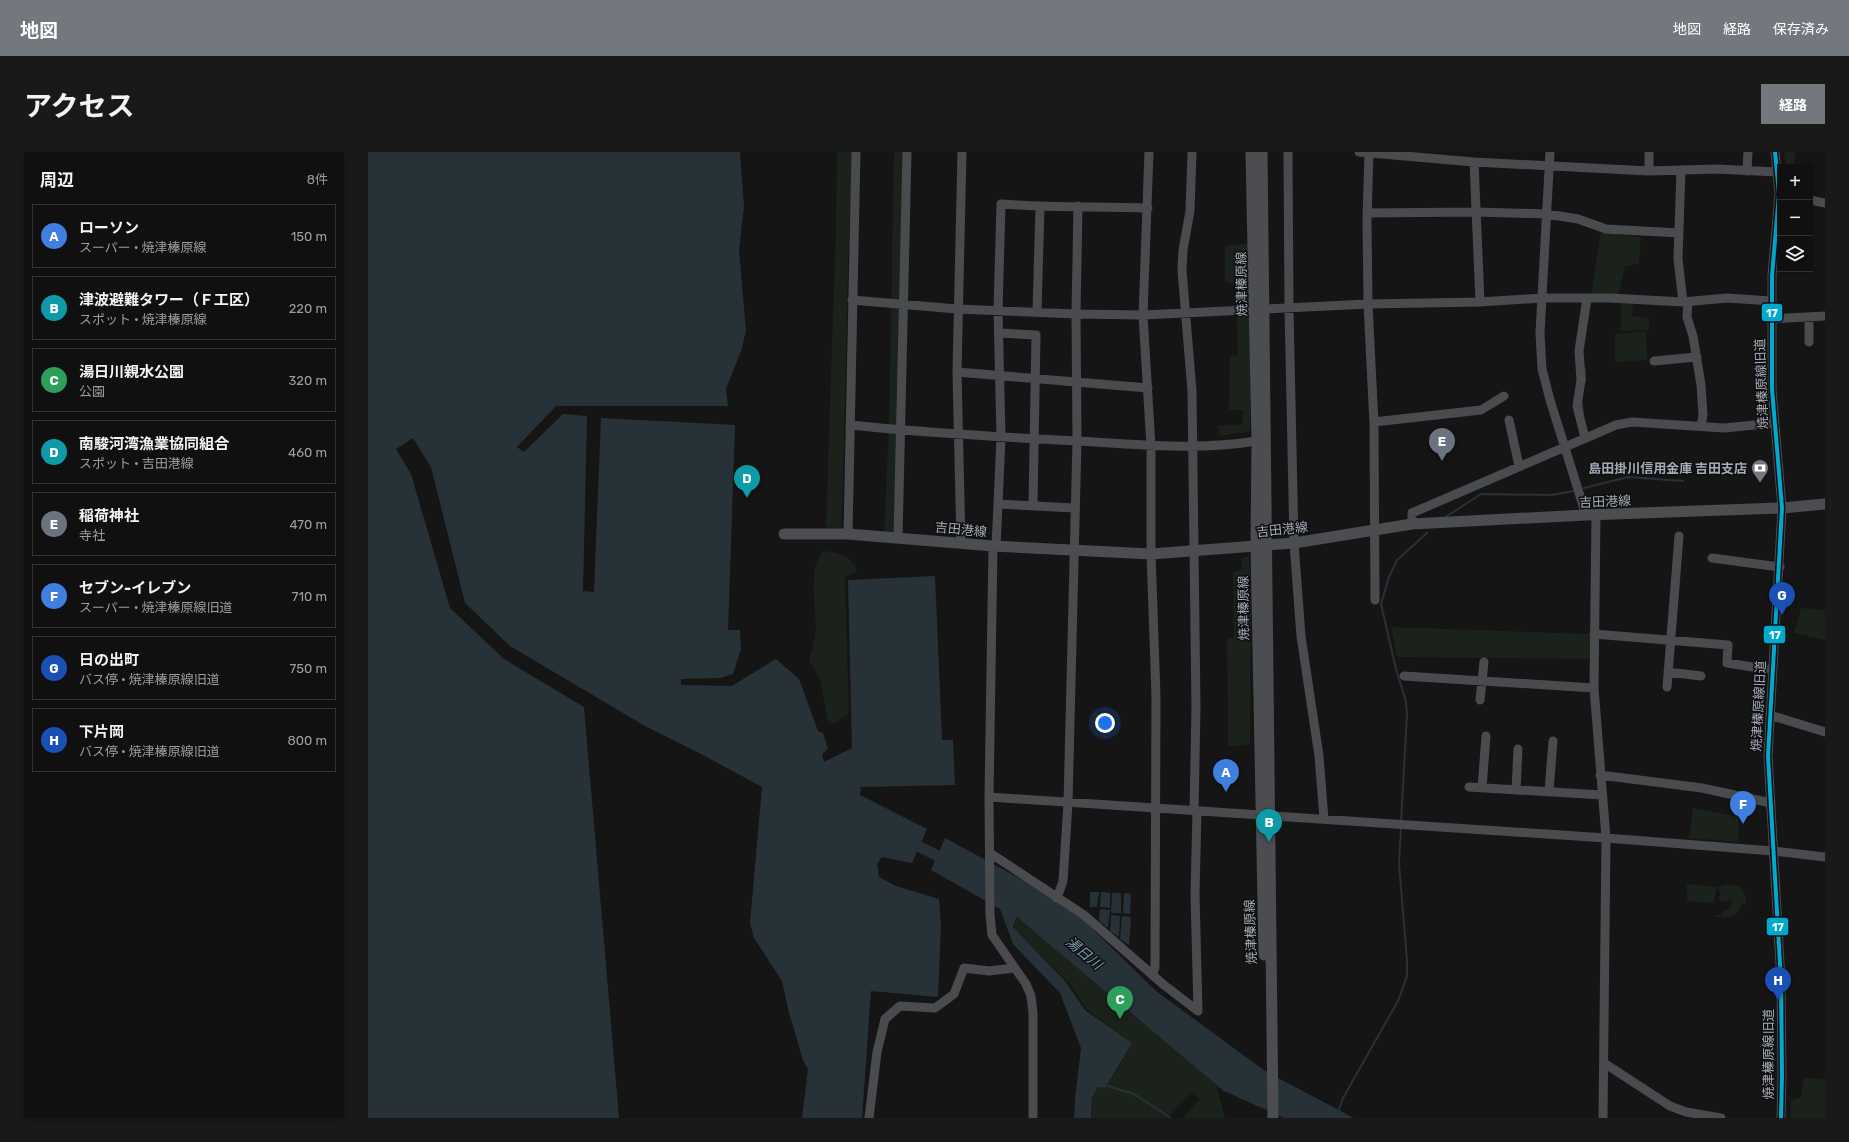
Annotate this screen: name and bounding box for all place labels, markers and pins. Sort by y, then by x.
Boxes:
pin: E [1429,428,1455,461]
bank icon: 島田掛川信用金庫 吉田支店 [1750,458,1770,483]
place label: 島田掛川信用金庫 吉田支店 [1588,461,1747,476]
pin: D [734,465,760,498]
pin: G [1769,582,1795,615]
pin: A [1213,759,1239,792]
pin: F [1730,791,1756,824]
pin: B [1256,809,1282,842]
pin: H [1765,967,1791,1000]
pin: C [1107,986,1133,1019]

